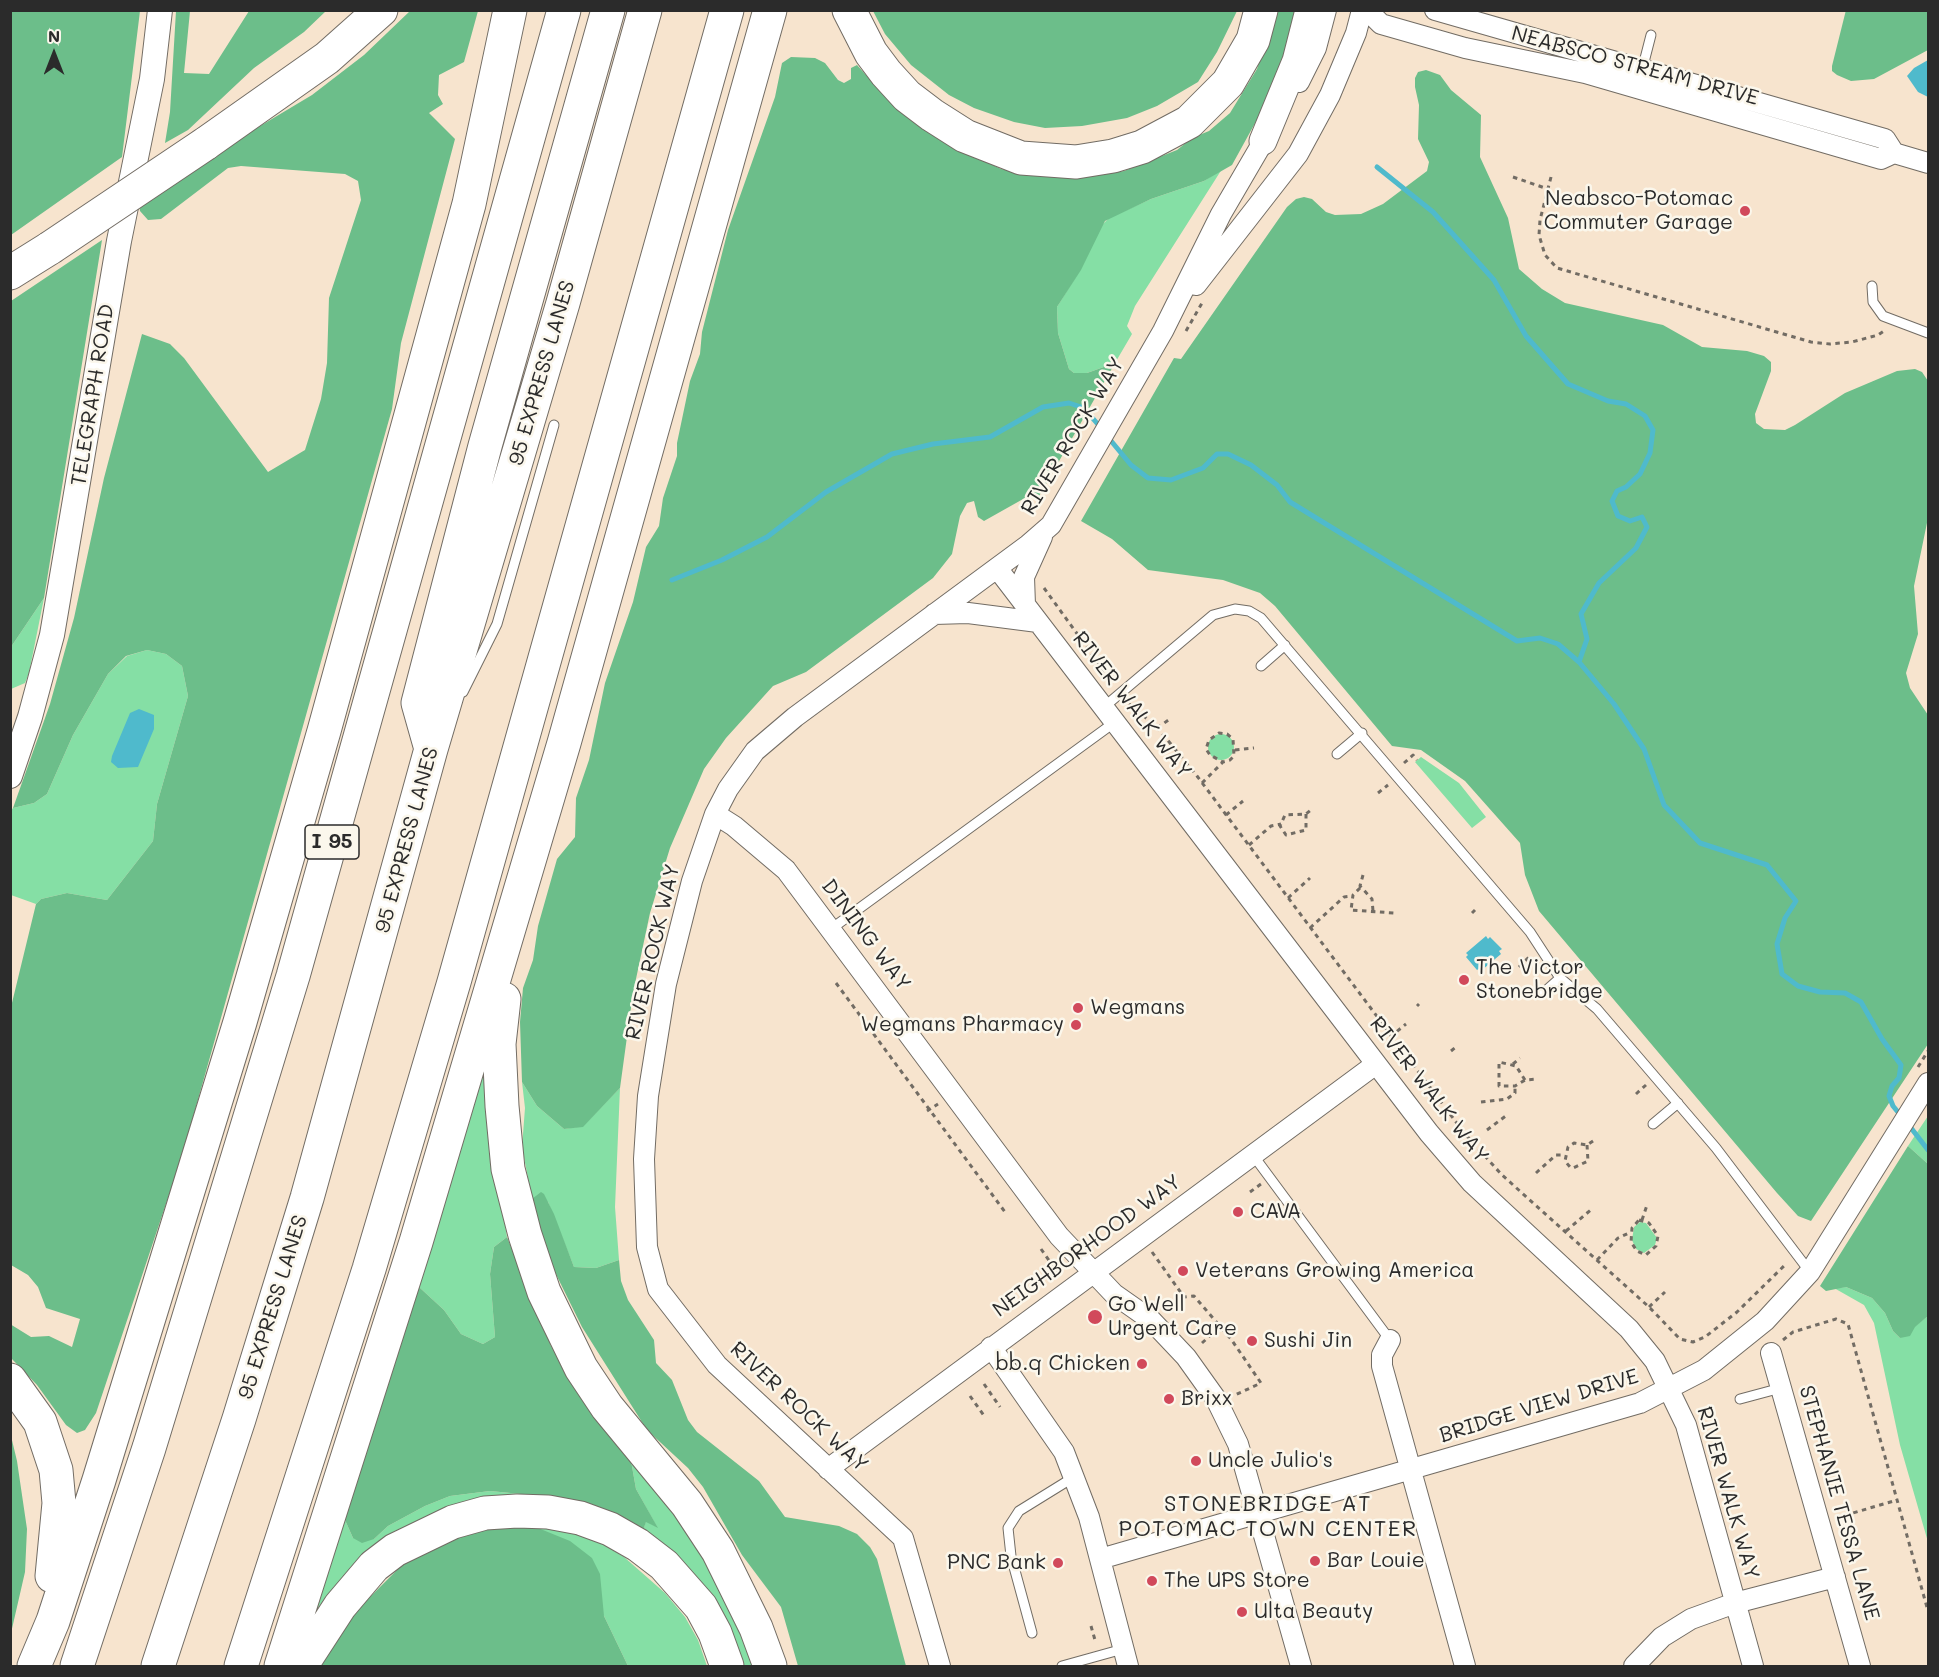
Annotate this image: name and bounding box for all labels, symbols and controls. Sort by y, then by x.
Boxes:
street label: NEABSCO STREAM DRIVE [1509,21,1761,111]
north arrow [24,24,84,84]
text: N [48,25,60,46]
place label: Neabsco-Potomac Commuter Garage [1544,186,1733,236]
marker: Neabsco-Potomac Commuter Garage [1738,204,1752,218]
street label: 95 EXPRESS LANES [504,278,580,468]
street label: TELEGRAPH ROAD [66,302,120,488]
street label: RIVER ROCK WAY [1016,353,1130,519]
street label: RIVER WALK WAY [1067,627,1197,783]
street label: 95 EXPRESS LANES [370,745,444,935]
road number: I 95 [305,825,359,859]
street label: RIVER ROCK WAY [621,862,685,1042]
street label: DINING WAY [816,874,916,996]
place label: The Victor Stonebridge [1476,955,1603,1005]
marker: The Victor Stonebridge [1457,973,1471,987]
place label: Wegmans [1090,995,1185,1021]
marker: Wegmans [1071,1001,1085,1015]
place label: Wegmans Pharmacy [861,1012,1064,1038]
street label: RIVER WALK WAY [1364,1012,1494,1168]
marker: Wegmans Pharmacy [1069,1018,1083,1032]
street label: NEIGHBORHOOD WAY [988,1169,1186,1323]
place label: CAVA [1250,1199,1301,1225]
marker: CAVA [1231,1205,1245,1219]
street label: 95 EXPRESS LANES [233,1212,313,1402]
place label: Veterans Growing America [1195,1258,1474,1284]
marker: Veterans Growing America [1176,1264,1190,1278]
place label: Go Well Urgent Care [1108,1292,1237,1342]
marker: Go Well Urgent Care [1086,1308,1104,1326]
place label: Sushi Jin [1264,1328,1352,1354]
marker: Sushi Jin [1245,1334,1259,1348]
street label: RIVER ROCK WAY [725,1337,873,1477]
place label: bb.q Chicken [995,1351,1130,1377]
marker: bb.q Chicken [1135,1357,1149,1371]
street label: BRIDGE VIEW DRIVE [1436,1364,1642,1448]
street label: STEPHANIE TESSA LANE [1793,1383,1885,1623]
place label: Brixx [1181,1386,1232,1412]
marker: Brixx [1162,1392,1176,1406]
street label: RIVER WALK WAY [1691,1404,1765,1582]
place label: Uncle Julio's [1208,1448,1333,1474]
marker: Uncle Julio's [1189,1454,1203,1468]
district label: STONEBRIDGE AT POTOMAC TOWN CENTER [1118,1491,1418,1542]
place label: Bar Louie [1327,1548,1425,1574]
place label: PNC Bank [947,1550,1046,1576]
marker: Bar Louie [1308,1554,1322,1568]
marker: PNC Bank [1051,1556,1065,1570]
place label: The UPS Store [1164,1568,1310,1594]
marker: The UPS Store [1145,1574,1159,1588]
place label: Ulta Beauty [1254,1599,1373,1625]
marker: Ulta Beauty [1235,1605,1249,1619]

